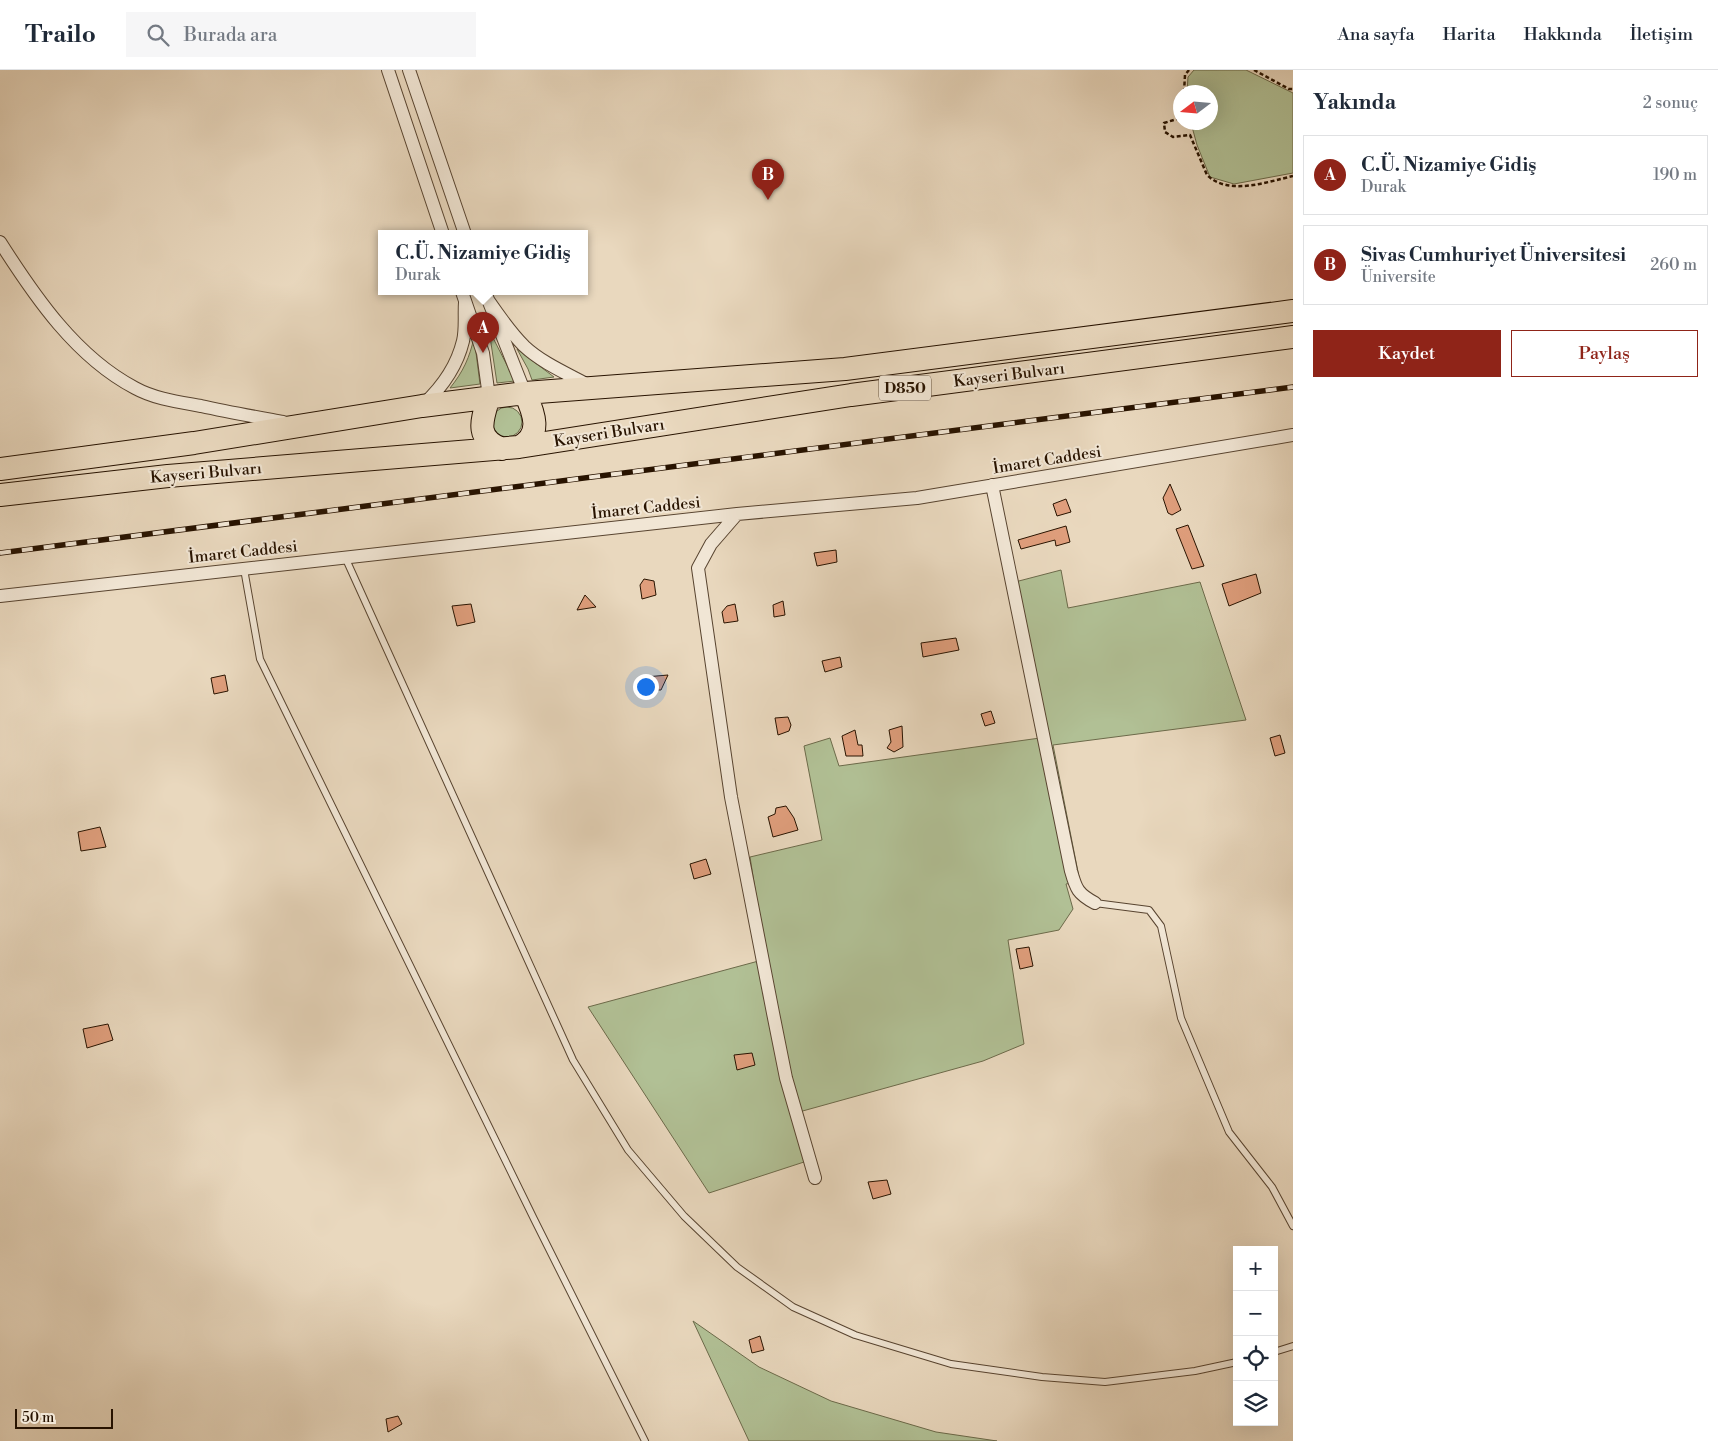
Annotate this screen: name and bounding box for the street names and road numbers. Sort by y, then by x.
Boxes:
street label: Kayseri Bulvarı [952,358,1066,392]
road number: D850 [879,376,931,400]
street label: Kayseri Bulvarı [552,414,666,452]
street label: İmaret Caddesi [991,440,1103,478]
street label: Kayseri Bulvarı [149,458,263,488]
street label: İmaret Caddesi [590,490,702,524]
street label: İmaret Caddesi [187,534,299,568]

